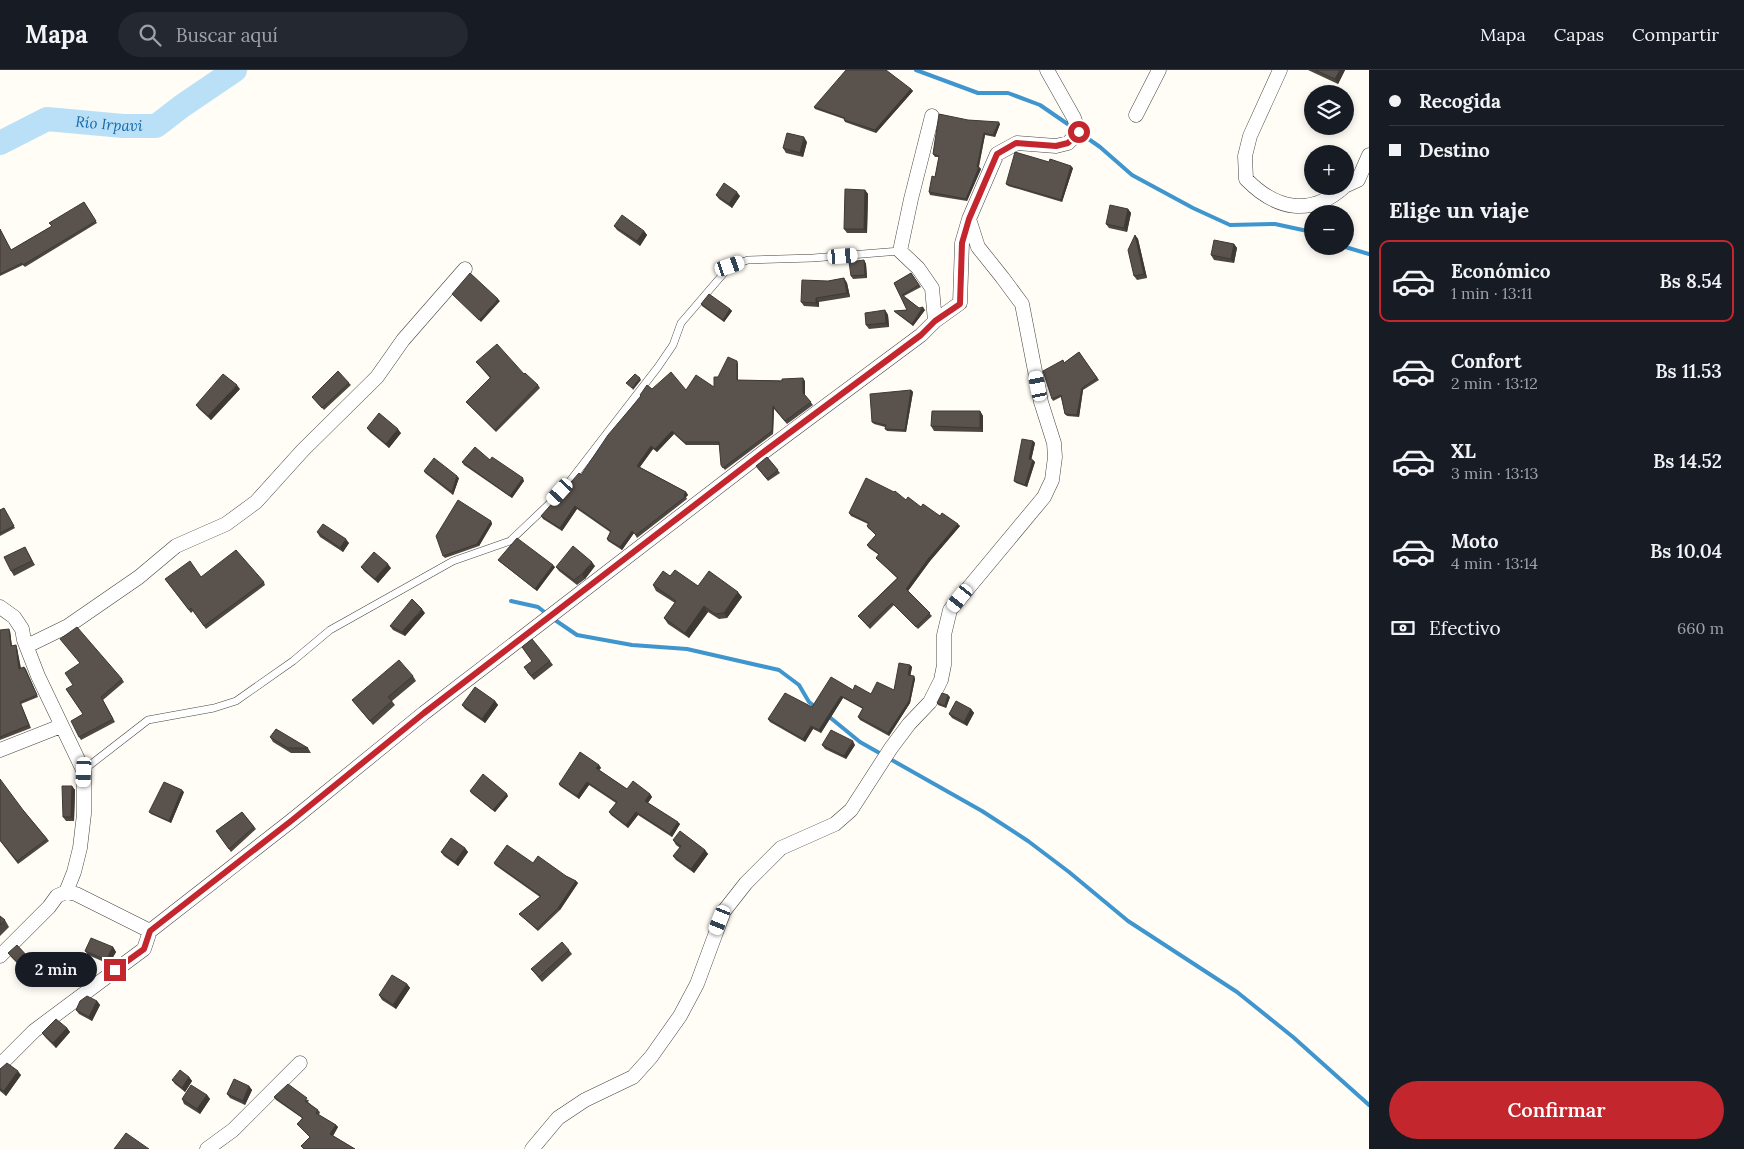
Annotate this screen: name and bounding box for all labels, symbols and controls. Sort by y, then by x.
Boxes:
search box [118,12,468,57]
text: Mapa [25,19,88,50]
icon: search [136,21,164,49]
text: Buscar aquí [176,23,278,47]
text: Mapa [1480,23,1526,46]
text: Capas [1554,23,1604,46]
text: Compartir [1632,23,1719,46]
map controls [1304,85,1354,255]
button: layers [1304,85,1354,135]
text: Recogida [1419,89,1501,113]
water label: Río Irpavi [75,112,143,135]
route start [1068,121,1090,143]
text: Destino [1419,138,1490,162]
button: + [1304,145,1354,195]
text: Elige un viaje [1389,196,1529,224]
button: − [1304,205,1354,255]
car [827,247,858,265]
car [713,254,746,278]
icon: car [1391,259,1436,304]
text: Económico [1451,259,1551,283]
text: Bs 8.54 [1660,269,1722,293]
text: 1 min · 13:11 [1451,283,1532,303]
icon: car [1391,349,1436,394]
text: Confort [1451,349,1522,373]
text: Bs 11.53 [1655,359,1722,383]
car [1027,370,1048,402]
text: 2 min · 13:12 [1451,373,1538,393]
icon: car [1391,439,1436,484]
text: XL [1451,439,1476,463]
text: Bs 14.52 [1653,449,1722,473]
text: 3 min · 13:13 [1451,463,1539,483]
car [544,476,575,508]
icon: car [1391,529,1436,574]
text: Moto [1451,529,1498,553]
text: Bs 10.04 [1650,539,1722,563]
text: 4 min · 13:14 [1451,553,1538,573]
car [944,582,975,614]
icon: cash [1389,614,1417,642]
text: Efectivo [1429,616,1501,640]
text: 660 m [1677,618,1724,638]
car [75,757,92,787]
car [707,903,732,937]
callout: 2 min [15,952,98,988]
text: 2 min [35,959,77,979]
route end [104,959,126,981]
button: Confirmar [1389,1081,1724,1139]

